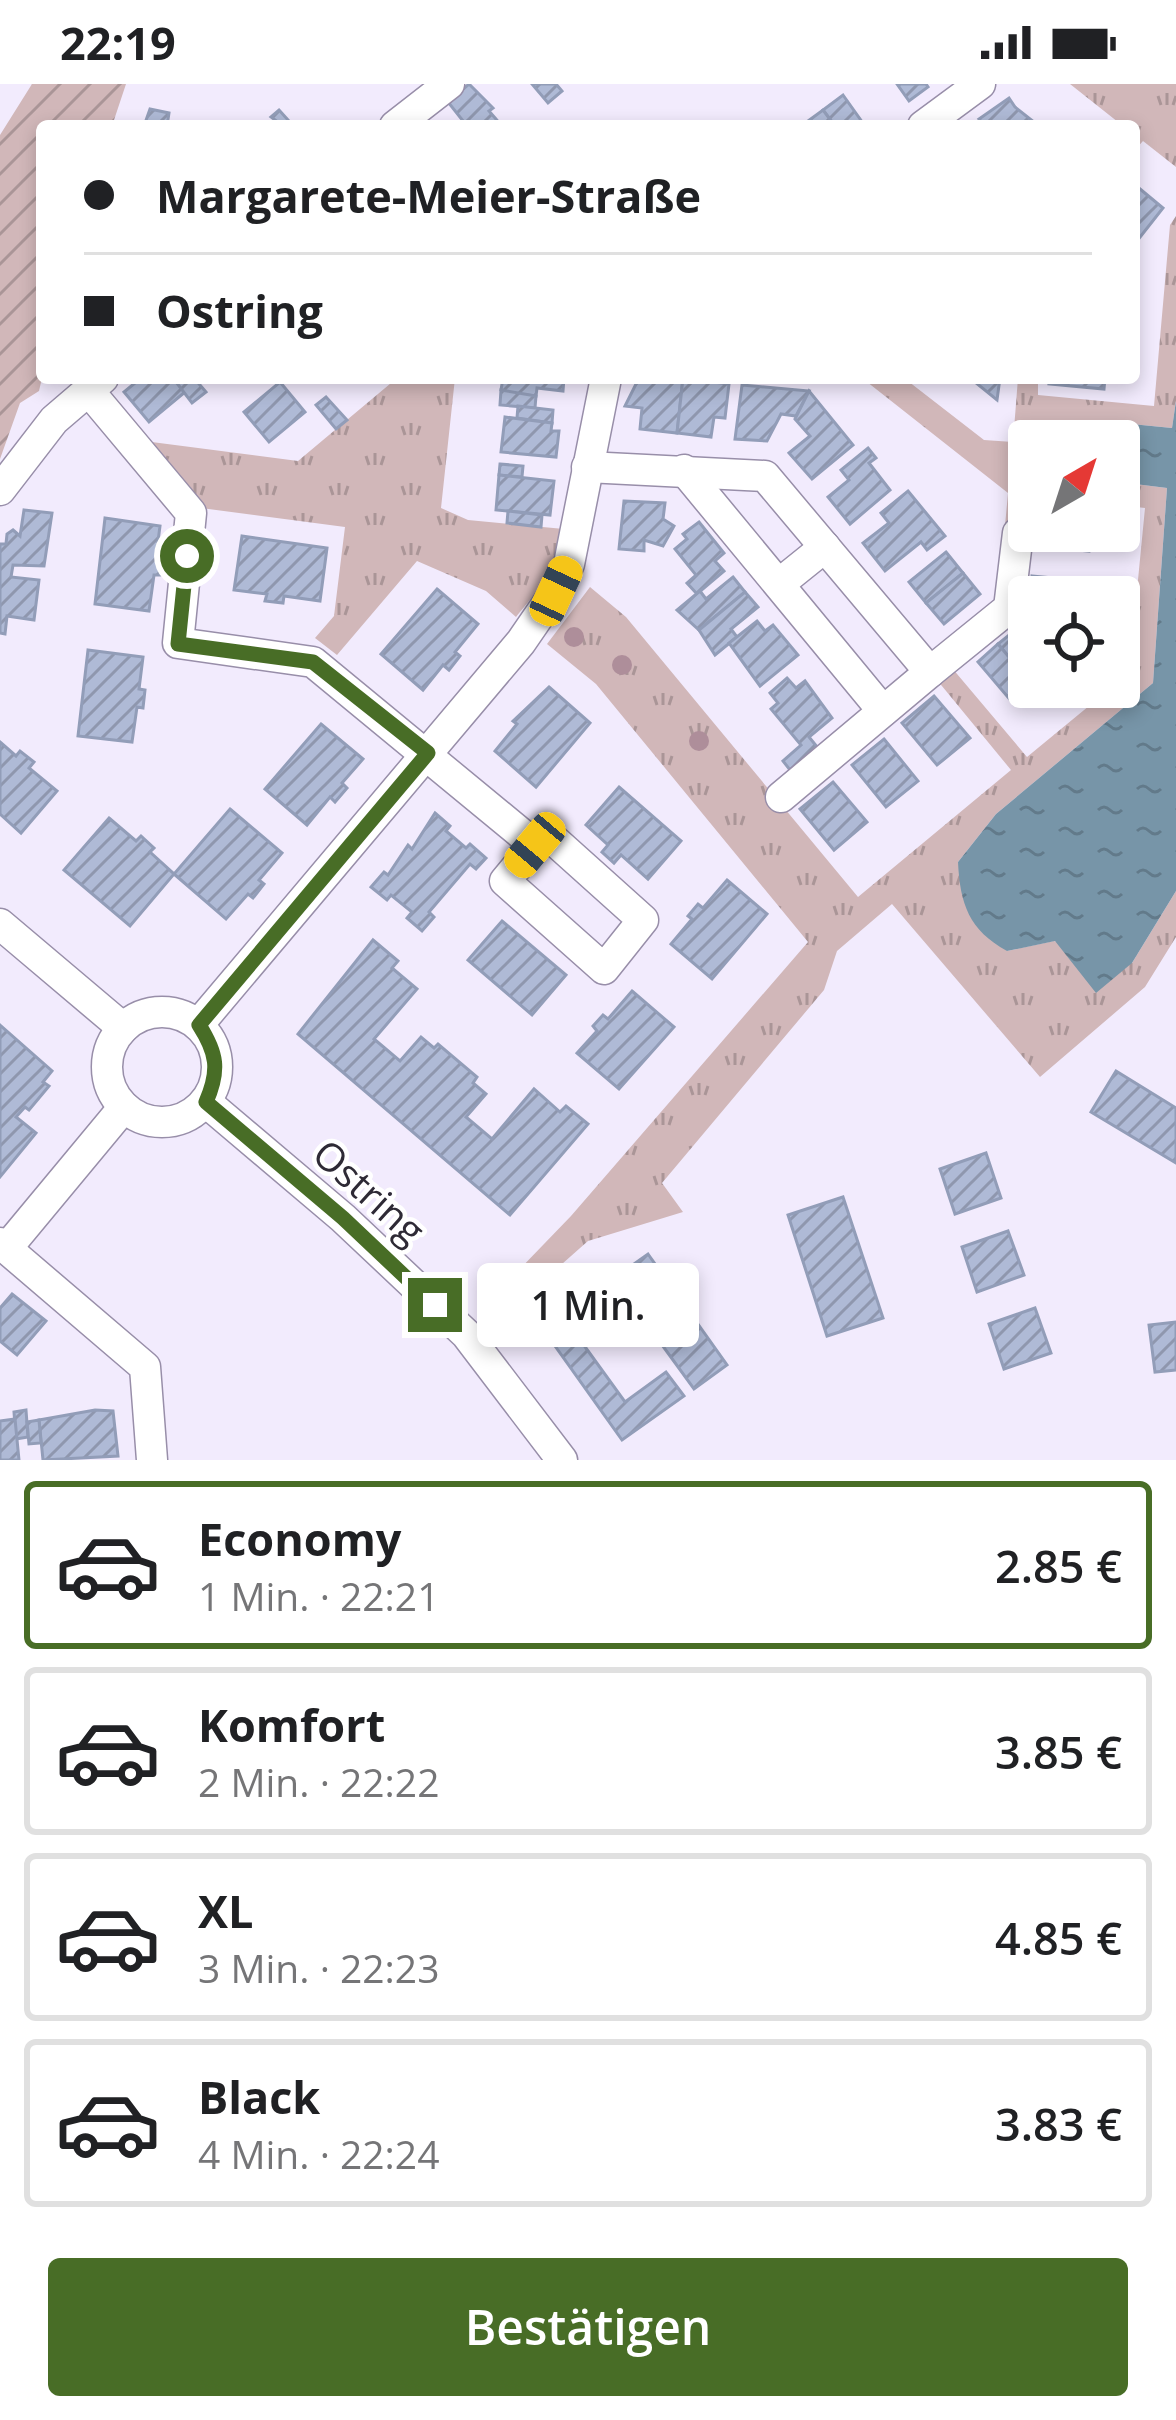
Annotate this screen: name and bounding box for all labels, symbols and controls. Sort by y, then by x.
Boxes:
text: 22:19 [60,12,176,73]
text: Margarete-Meier-Straße [156,165,701,226]
text: Ostring [156,280,323,341]
north arrow [1008,420,1140,552]
map controls [1008,420,1140,708]
route start [160,529,214,583]
car [524,551,588,631]
button: locate [1008,576,1140,708]
car [498,806,572,884]
street label: Ostring [303,1126,437,1255]
callout: 1 Min. [477,1263,699,1347]
route end [408,1278,462,1332]
text: 1 Min. [531,1278,645,1331]
text: Economy [198,1508,401,1569]
icon: car [54,1511,162,1619]
text: 2.85 € [995,1535,1122,1596]
text: 1 Min. · 22:21 [198,1569,439,1622]
text: Komfort [198,1694,385,1755]
icon: car [54,1697,162,1805]
text: 3.85 € [995,1721,1122,1782]
text: 2 Min. · 22:22 [198,1755,439,1808]
text: XL [198,1880,253,1941]
icon: car [54,1883,162,1991]
text: 4.85 € [995,1907,1122,1968]
text: 3 Min. · 22:23 [198,1941,439,1994]
text: Black [198,2066,320,2127]
icon: car [54,2069,162,2177]
text: 3.83 € [995,2093,1122,2154]
text: 4 Min. · 22:24 [198,2127,439,2180]
button: Bestätigen [48,2258,1128,2396]

